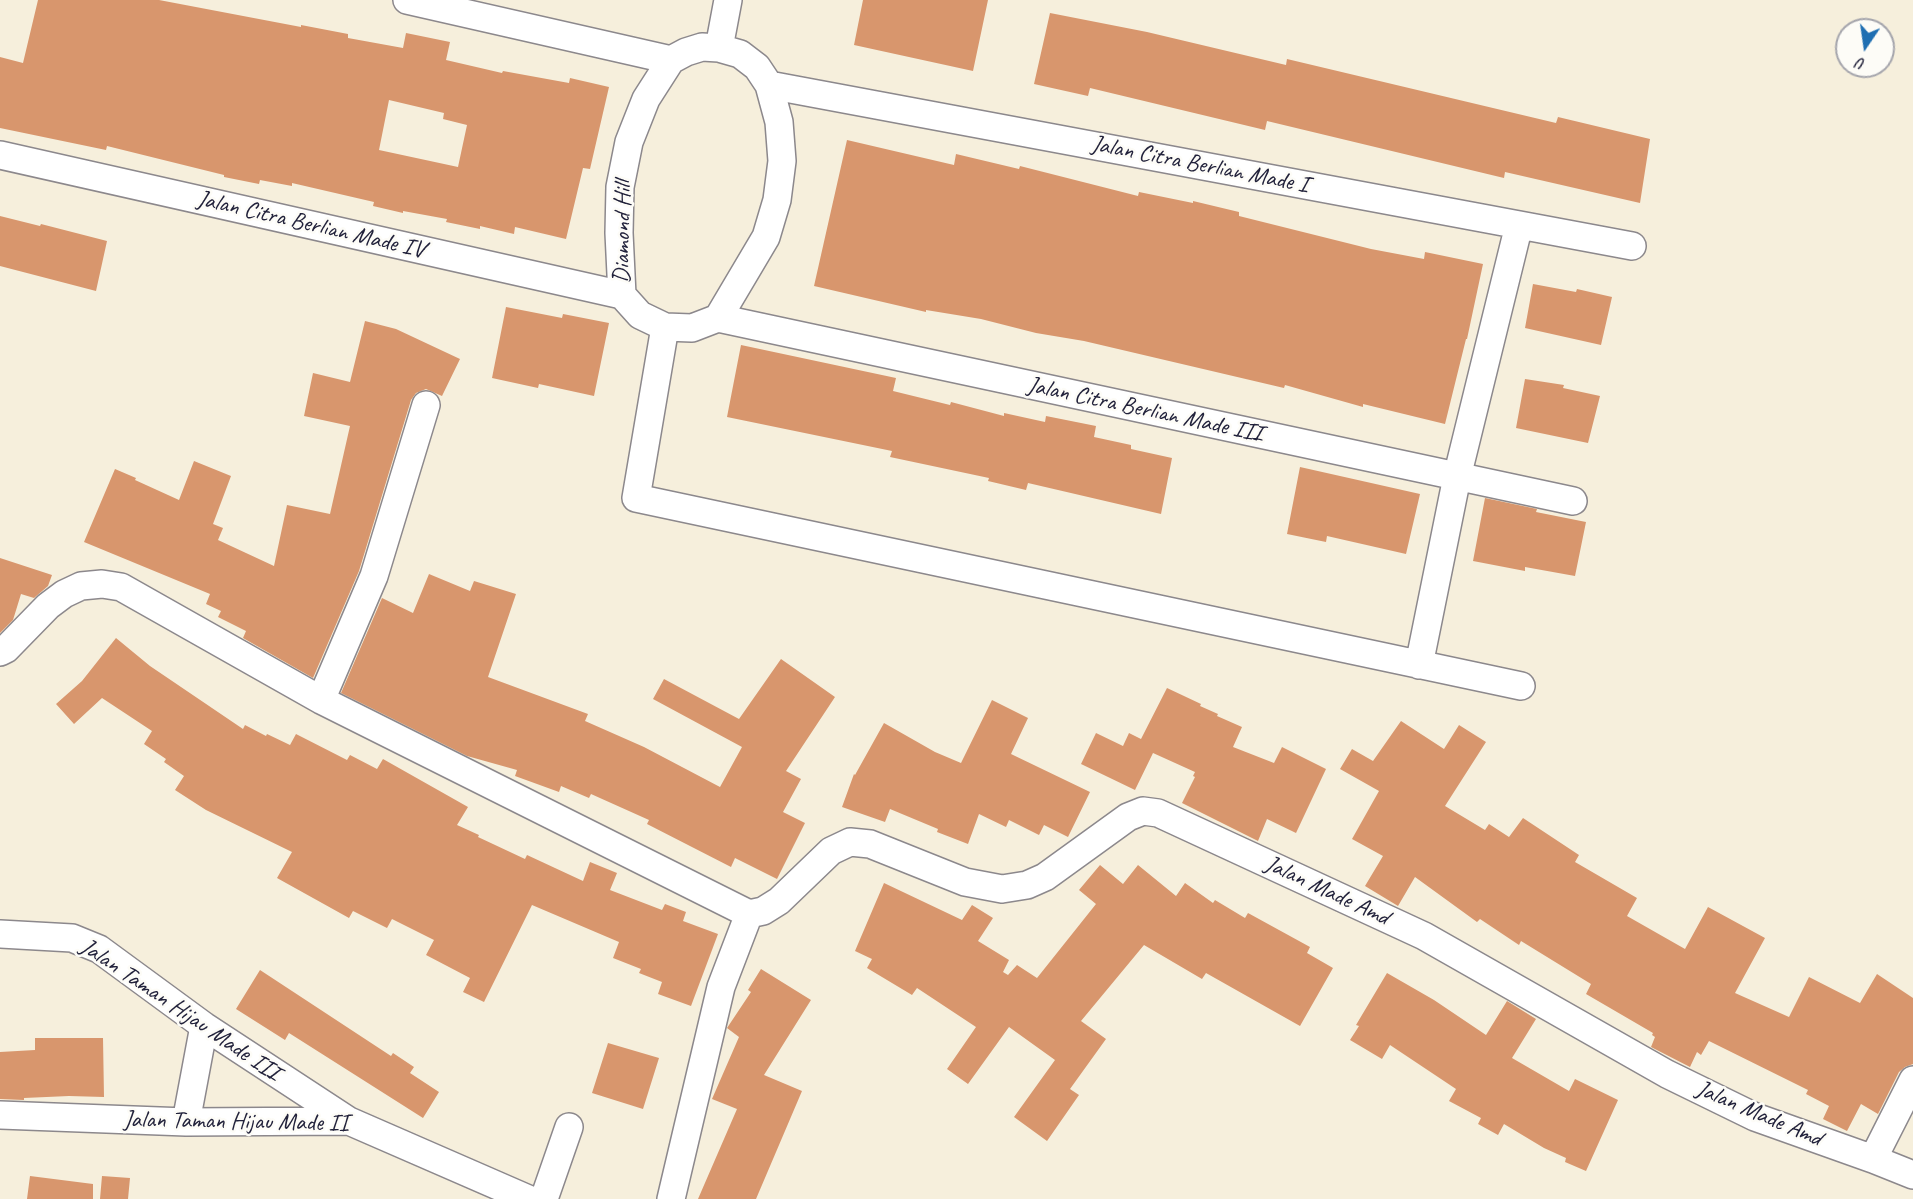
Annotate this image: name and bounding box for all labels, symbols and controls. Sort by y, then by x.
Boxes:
north arrow [1835,18,1895,78]
text: U [1855,53,1867,74]
street label: Jalan Citra Berlian Made I [1089,130,1311,200]
street label: Diamond Hill [608,180,638,284]
street label: Jalan Citra Berlian Made IV [194,185,428,265]
street label: Jalan Citra Berlian Made III [1025,371,1265,449]
street label: Jalan Made Amd [1260,850,1394,932]
street label: Jalan Taman Hijau Made III [75,933,285,1087]
street label: Jalan Made Amd [1692,1075,1826,1153]
street label: Jalan Taman Hijau Made II [123,1106,349,1138]

